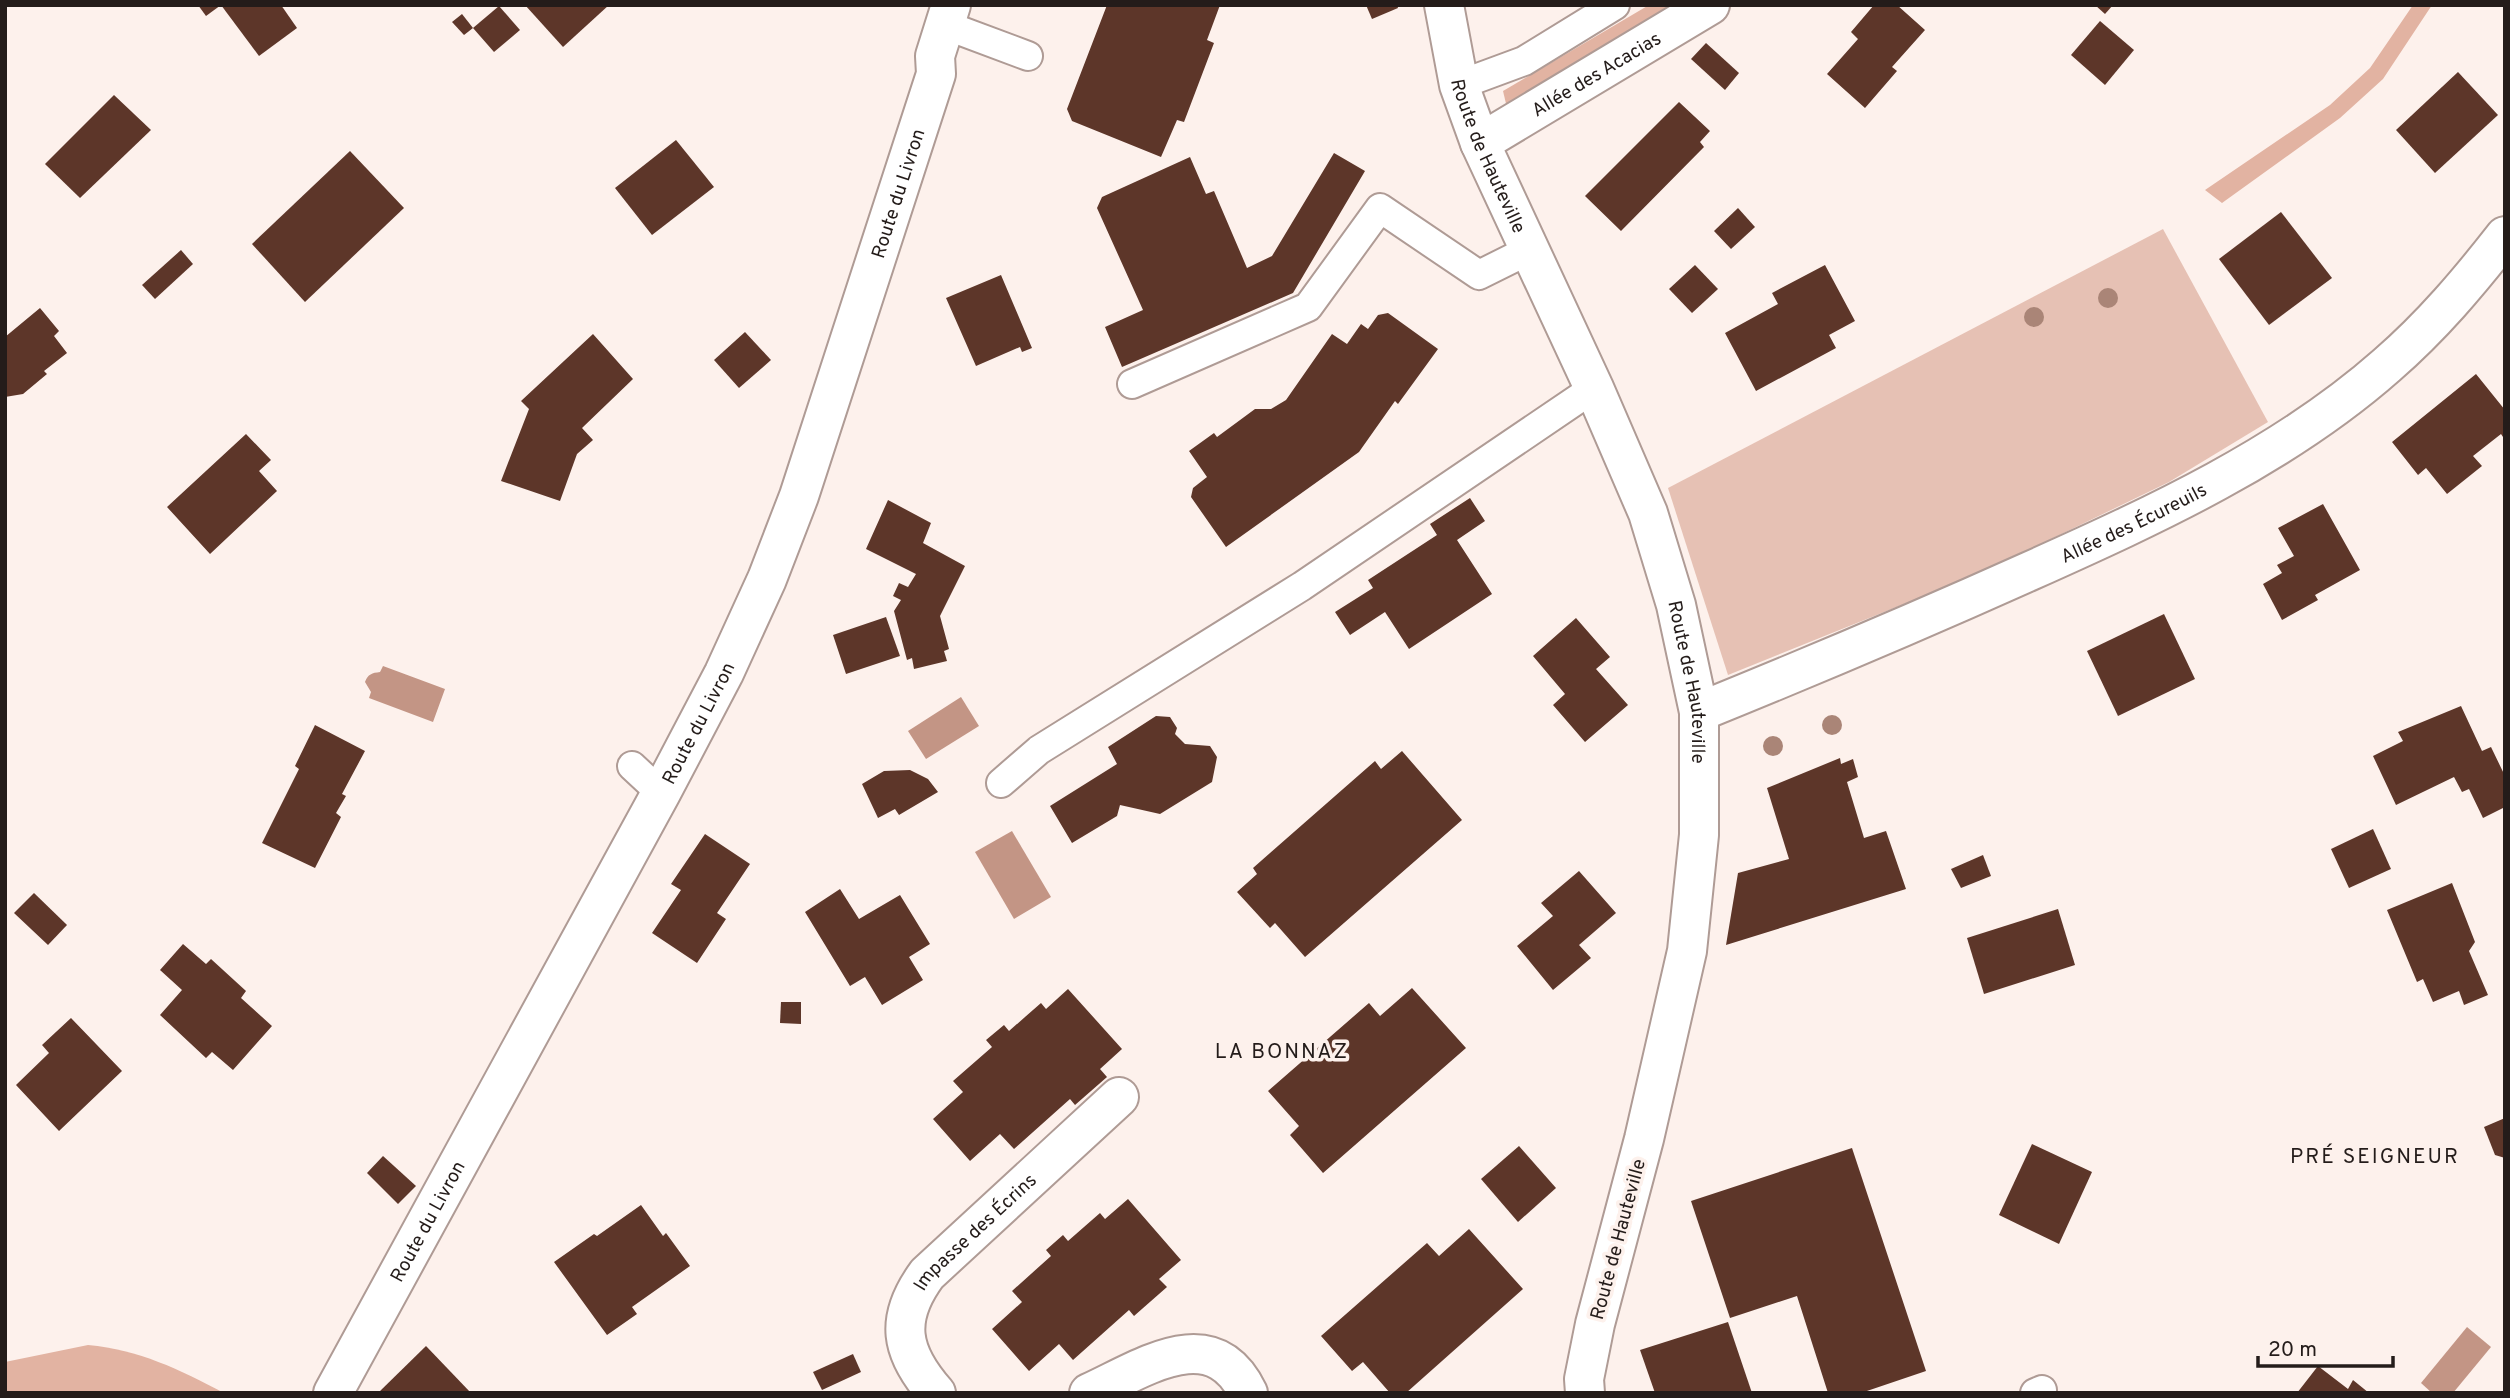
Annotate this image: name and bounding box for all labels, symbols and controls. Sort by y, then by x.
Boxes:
street label: Allée des Acacias [1528,27,1666,123]
street label: Route de Hauteville [1444,77,1530,238]
street label: Route du Livron [867,126,931,262]
street label: Allée des Écureuils [2057,479,2212,570]
street label: Route de Hauteville [1661,599,1709,764]
street label: Route du Livron [658,659,741,789]
district label: LA BONNAZ [1215,1039,1349,1066]
district label: PRÉ SEIGNEUR [2290,1143,2460,1171]
street label: Route de Hauteville [1586,1156,1652,1323]
street label: Route du Livron [386,1157,472,1287]
street label: Impasse des Écrins [909,1169,1042,1296]
scale bar [2258,1324,2393,1368]
text: 20 m [2268,1337,2317,1364]

